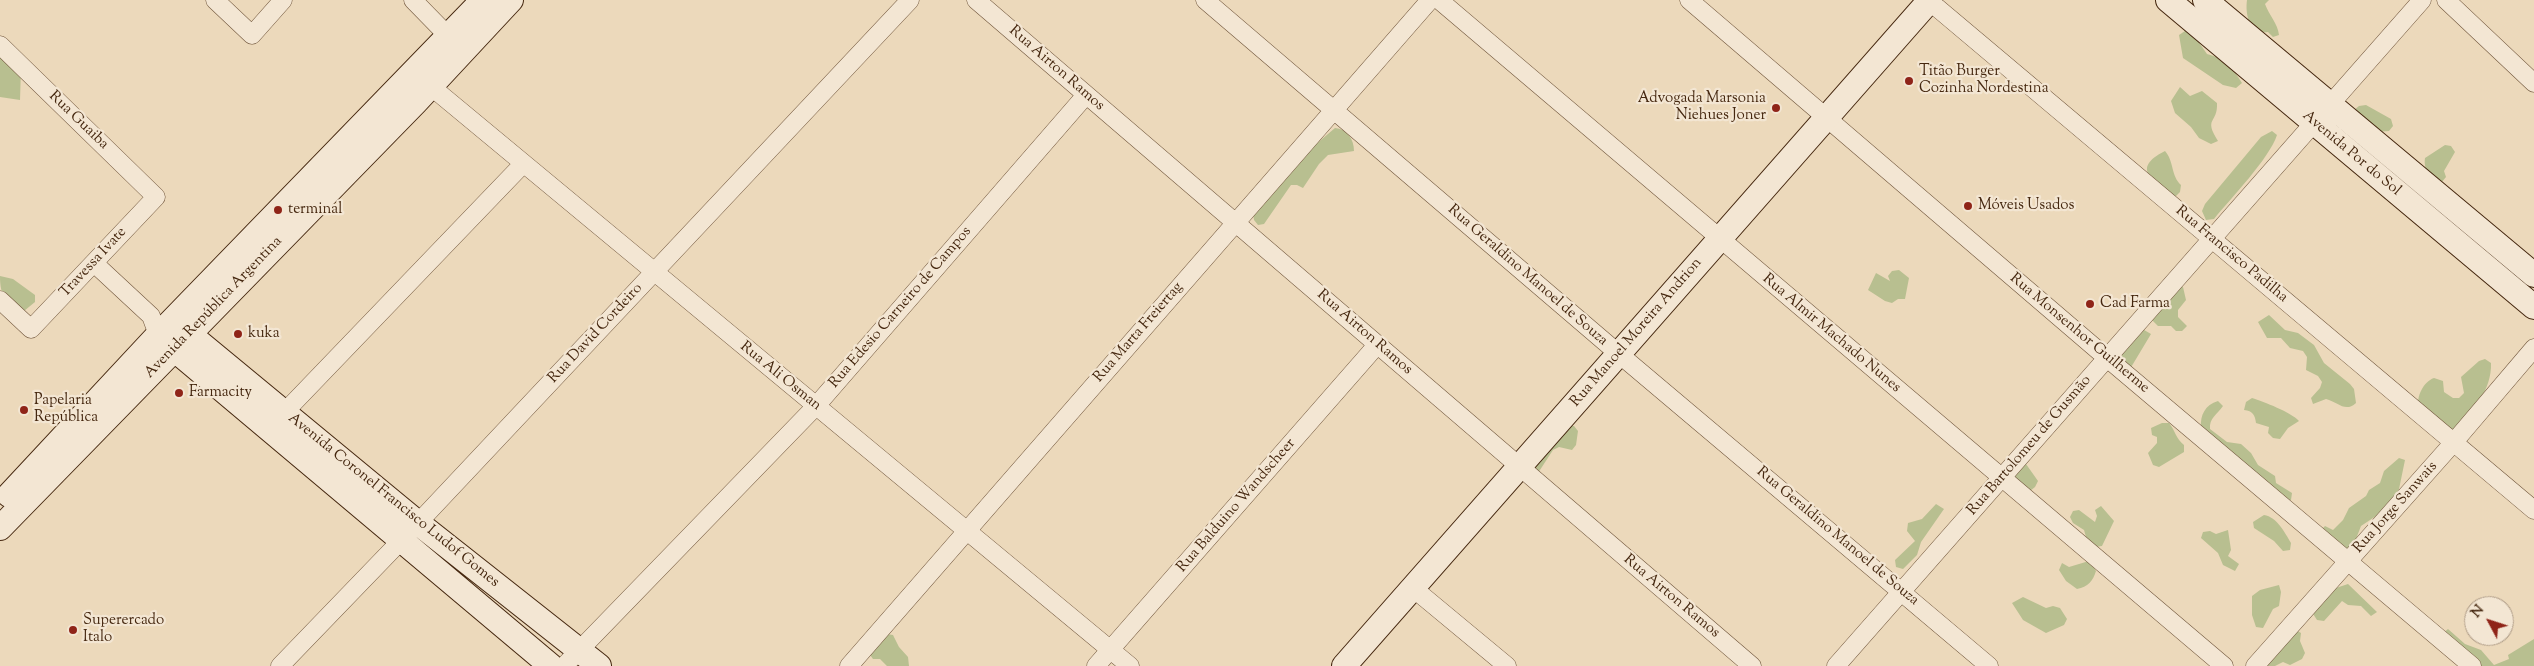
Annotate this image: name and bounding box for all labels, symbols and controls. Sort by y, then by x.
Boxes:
street label: Rua Airton Ramos [1005,23,1107,115]
place label: Titão Burger Cozinha Nordestina [1919,63,2049,98]
marker: Titão Burger Cozinha Nordestina [1903,75,1915,87]
street label: Rua Guaiba [44,88,112,154]
place label: Advogada Marsonia Niehues Joner [1638,90,1766,125]
marker: Advogada Marsonia Niehues Joner [1770,102,1782,114]
street label: Avenida Por do Sol [2298,108,2404,200]
place label: Móveis Usados [1978,197,2074,215]
marker: Móveis Usados [1962,200,1974,212]
place label: terminal [288,201,342,219]
street label: Rua Geraldino Manoel de Souza [1443,201,1611,351]
street label: Rua Francisco Padilha [2171,203,2291,307]
marker: terminal [272,204,284,216]
street label: Travessa Ivate [57,224,131,302]
street label: Rua Edesio Carneiro de Campos [826,224,976,392]
street label: Avenida República Argentina [141,233,287,383]
street label: Rua Manoel Moreira Andrion [1567,255,1707,411]
street label: Rua Monsenhor Guilherme [2005,270,2153,398]
street label: Rua Almir Machado Nunes [1758,271,1904,397]
street label: Rua Marta Freiertag [1091,279,1187,387]
street label: Rua David Cordeiro [545,280,647,388]
street label: Rua Airton Ramos [1313,287,1415,379]
place label: Cad Farma [2100,295,2170,313]
marker: Cad Farma [2084,298,2096,310]
place label: kuka [248,325,280,343]
marker: kuka [232,328,244,340]
street label: Rua Ali Osman [736,339,824,415]
street label: Rua Bartolomeu de Gusmão [1964,372,2096,520]
place label: Farmacity [189,384,252,402]
marker: Farmacity [173,387,185,399]
place label: Papelaria República [34,392,98,427]
marker: Papelaria República [18,404,30,416]
street label: Avenida Coronel Francisco Ludof Gomes [284,410,502,592]
street label: Rua Balduino Wandscheer [1174,435,1300,577]
street label: Rua Jorge Sanwais [2350,458,2442,558]
street label: Rua Geraldino Manoel de Souza [1752,464,1922,610]
street label: Rua Airton Ramos [1619,551,1723,643]
north arrow [2464,596,2514,646]
text: N [2467,601,2490,623]
place label: Superercado Italo [83,612,164,647]
marker: Superercado Italo [67,624,79,636]

